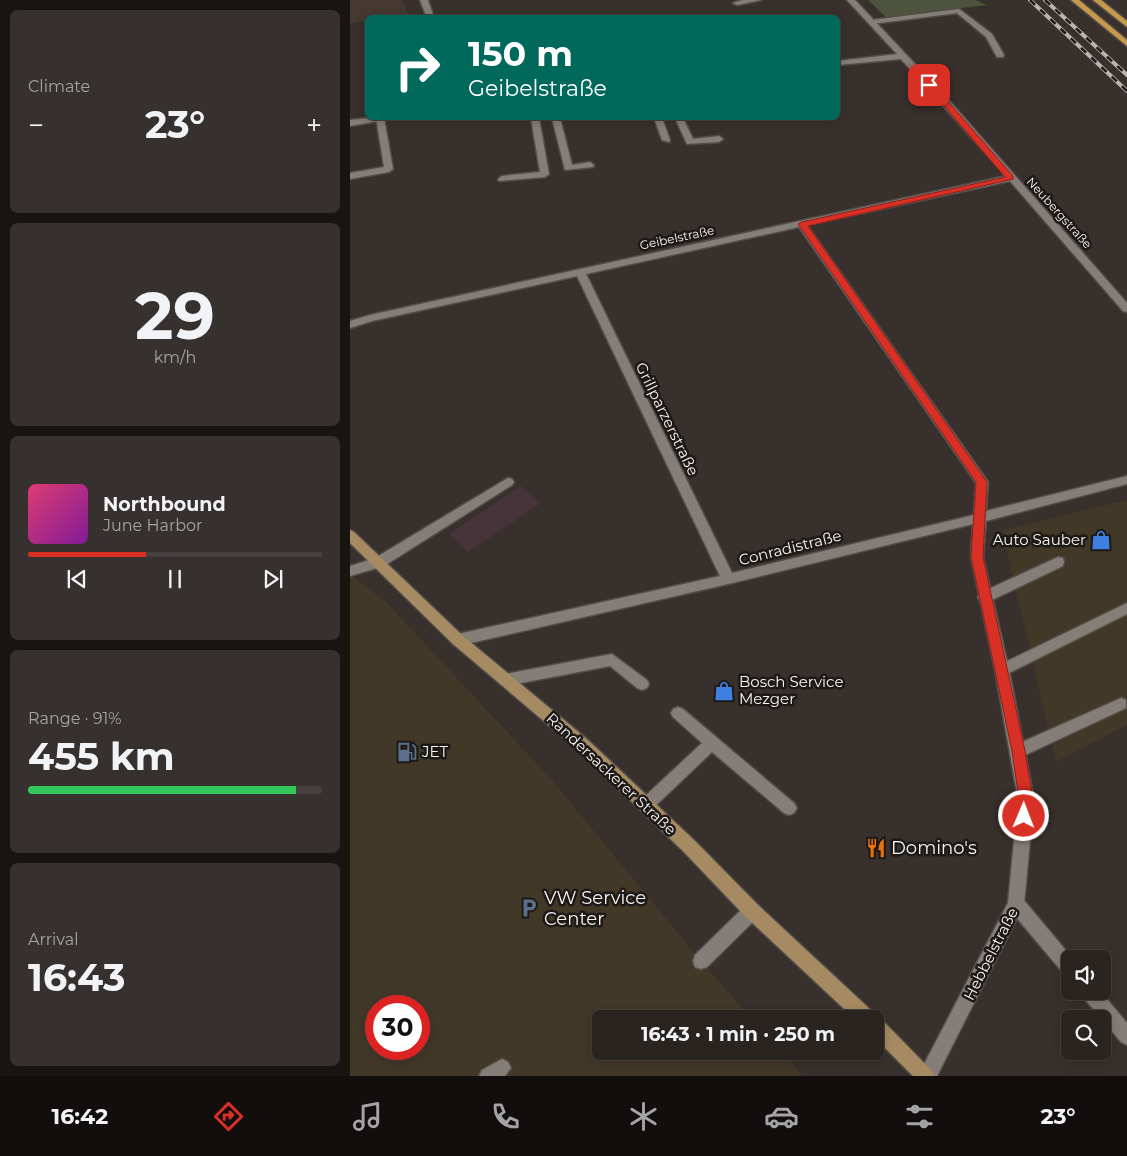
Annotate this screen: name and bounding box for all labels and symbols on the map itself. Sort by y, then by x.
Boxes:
pin [908,64,950,106]
street label: Neubergstraße [1023,174,1095,251]
street label: Geibelstraße [638,222,716,253]
street label: Grillparzerstraße [632,359,703,479]
street label: Conradistraße [737,526,843,569]
shop icon: Auto Sauber [1090,529,1112,551]
place label: Auto Sauber [993,530,1086,549]
place label: Bosch Service Mezger [739,672,844,708]
shop icon: Bosch Service Mezger [713,680,735,702]
street label: Randersackerer Straße [542,708,680,839]
fuel station icon: JET [396,741,418,763]
place label: JET [421,742,449,761]
position arrow [997,789,1049,841]
restaurant icon: Domino's [865,837,887,859]
place label: Domino's [891,837,977,859]
place label: VW Service Center [544,887,646,930]
parking icon: VW Service Center [518,897,540,919]
street label: Hebbelstraße [959,904,1022,1003]
speed limit sign: 30 [365,995,430,1060]

